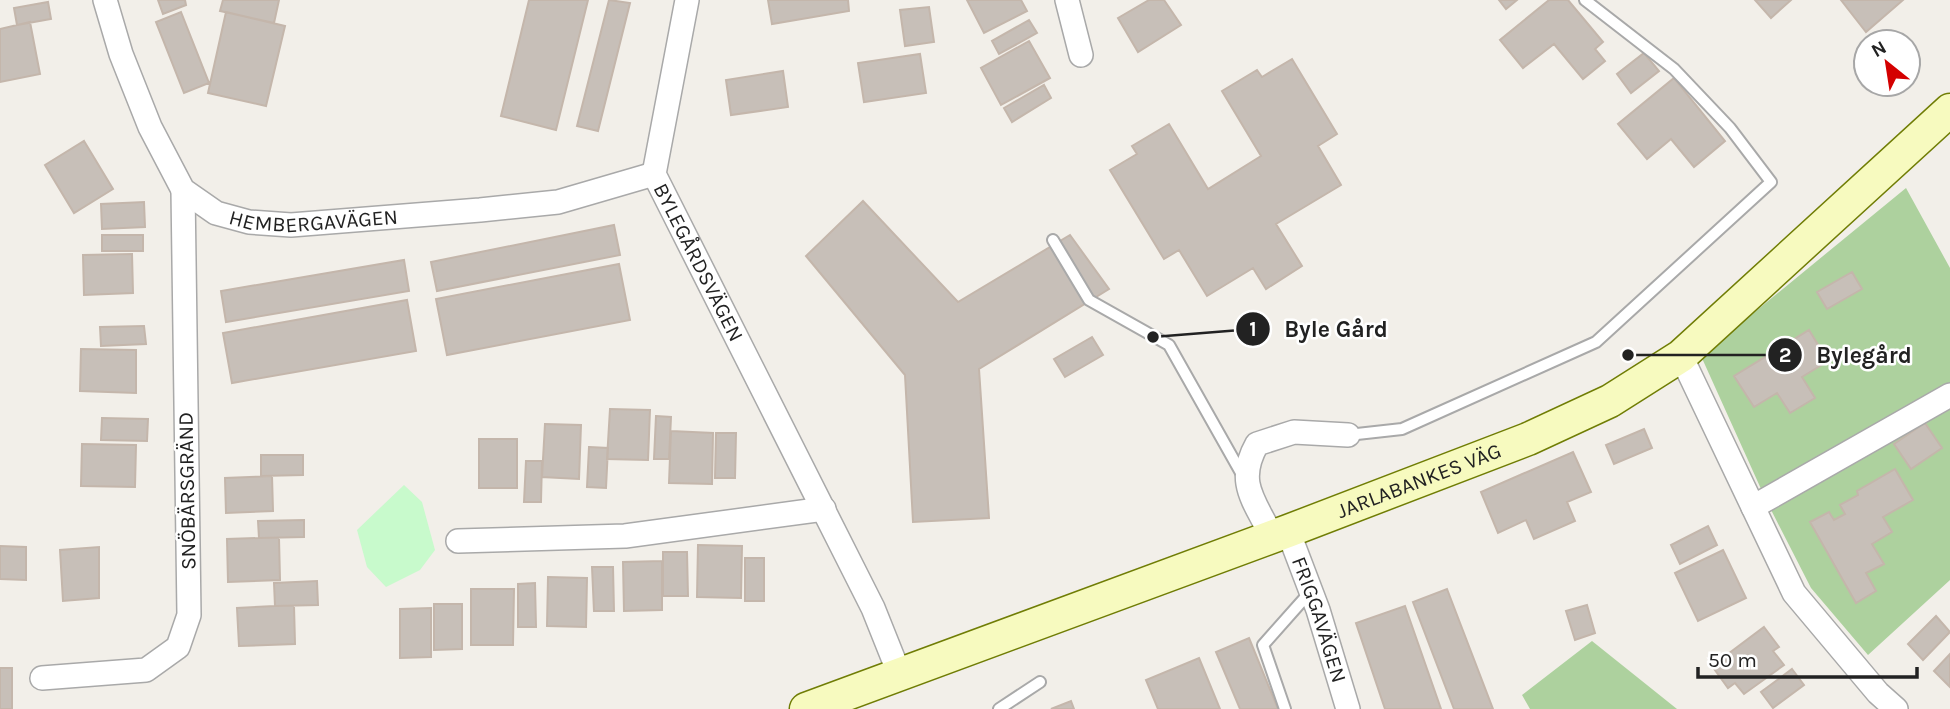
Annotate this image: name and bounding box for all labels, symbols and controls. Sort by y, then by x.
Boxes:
north arrow [1852,28,1922,98]
text: N [1868,36,1890,62]
street label: BYLEGÅRDSVÄGEN [649,179,749,345]
street label: HEMBERGAVÄGEN [226,205,399,237]
callout: Byle Gård [1235,307,1402,351]
text: Byle Gård [1284,316,1388,343]
text: 1 [1249,317,1257,341]
callout: Bylegård [1768,333,1926,377]
text: Bylegård [1816,342,1912,369]
text: 2 [1779,343,1791,367]
street label: SNÖBÄRSGRÄND [174,412,200,570]
street label: JARLABANKES VÄG [1333,438,1504,523]
street label: FRIGGAVÄGEN [1287,553,1351,685]
scale bar [1698,636,1917,680]
text: 50 m [1708,648,1757,672]

